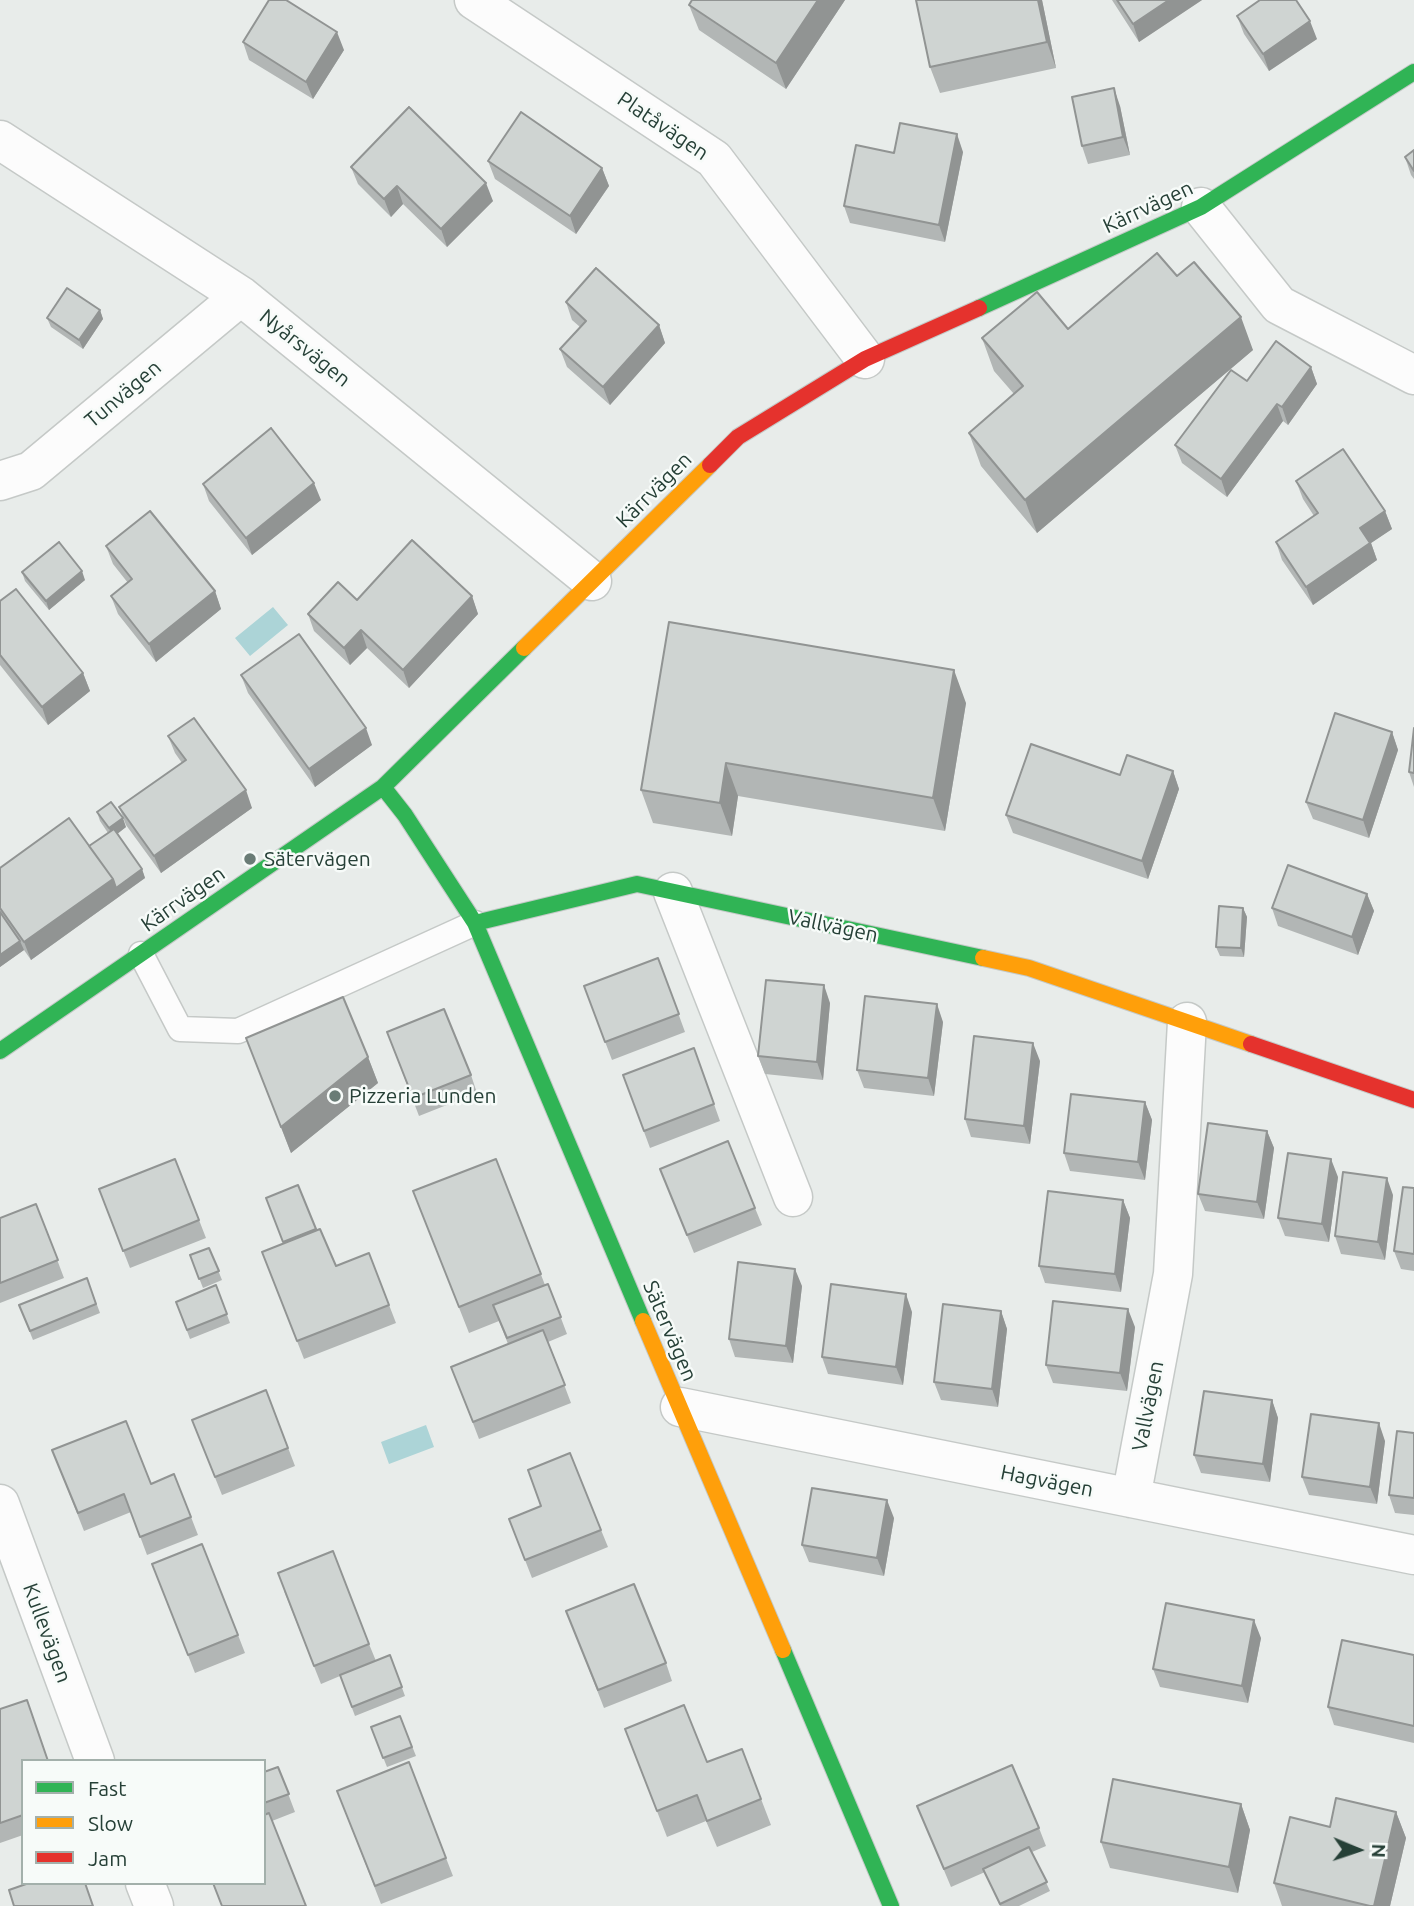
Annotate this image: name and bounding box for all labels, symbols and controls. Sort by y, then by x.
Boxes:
street label: Platåvägen [613,86,713,166]
street label: Kärrvägen [1099,175,1197,239]
street label: Nyårsvägen [254,304,356,392]
street label: Tunvägen [80,355,166,433]
street label: Kärrvägen [611,447,697,533]
place label: Sätervägen [264,846,371,872]
marker: Sätervägen [242,851,258,867]
street label: Kärrvägen [136,861,230,937]
street label: Vallvägen [786,904,880,948]
place label: Pizzeria Lunden [349,1083,497,1109]
marker: Pizzeria Lunden [327,1088,343,1104]
street label: Sätervägen [638,1277,702,1385]
street label: Vallvägen [1127,1359,1169,1453]
street label: Hagvägen [998,1460,1096,1502]
street label: Kullevägen [17,1580,77,1686]
legend [21,1759,266,1885]
text: Fast [88,1776,126,1800]
text: Slow [88,1811,133,1835]
north arrow [1323,1815,1393,1885]
text: N [1368,1843,1390,1858]
text: Jam [88,1846,127,1870]

